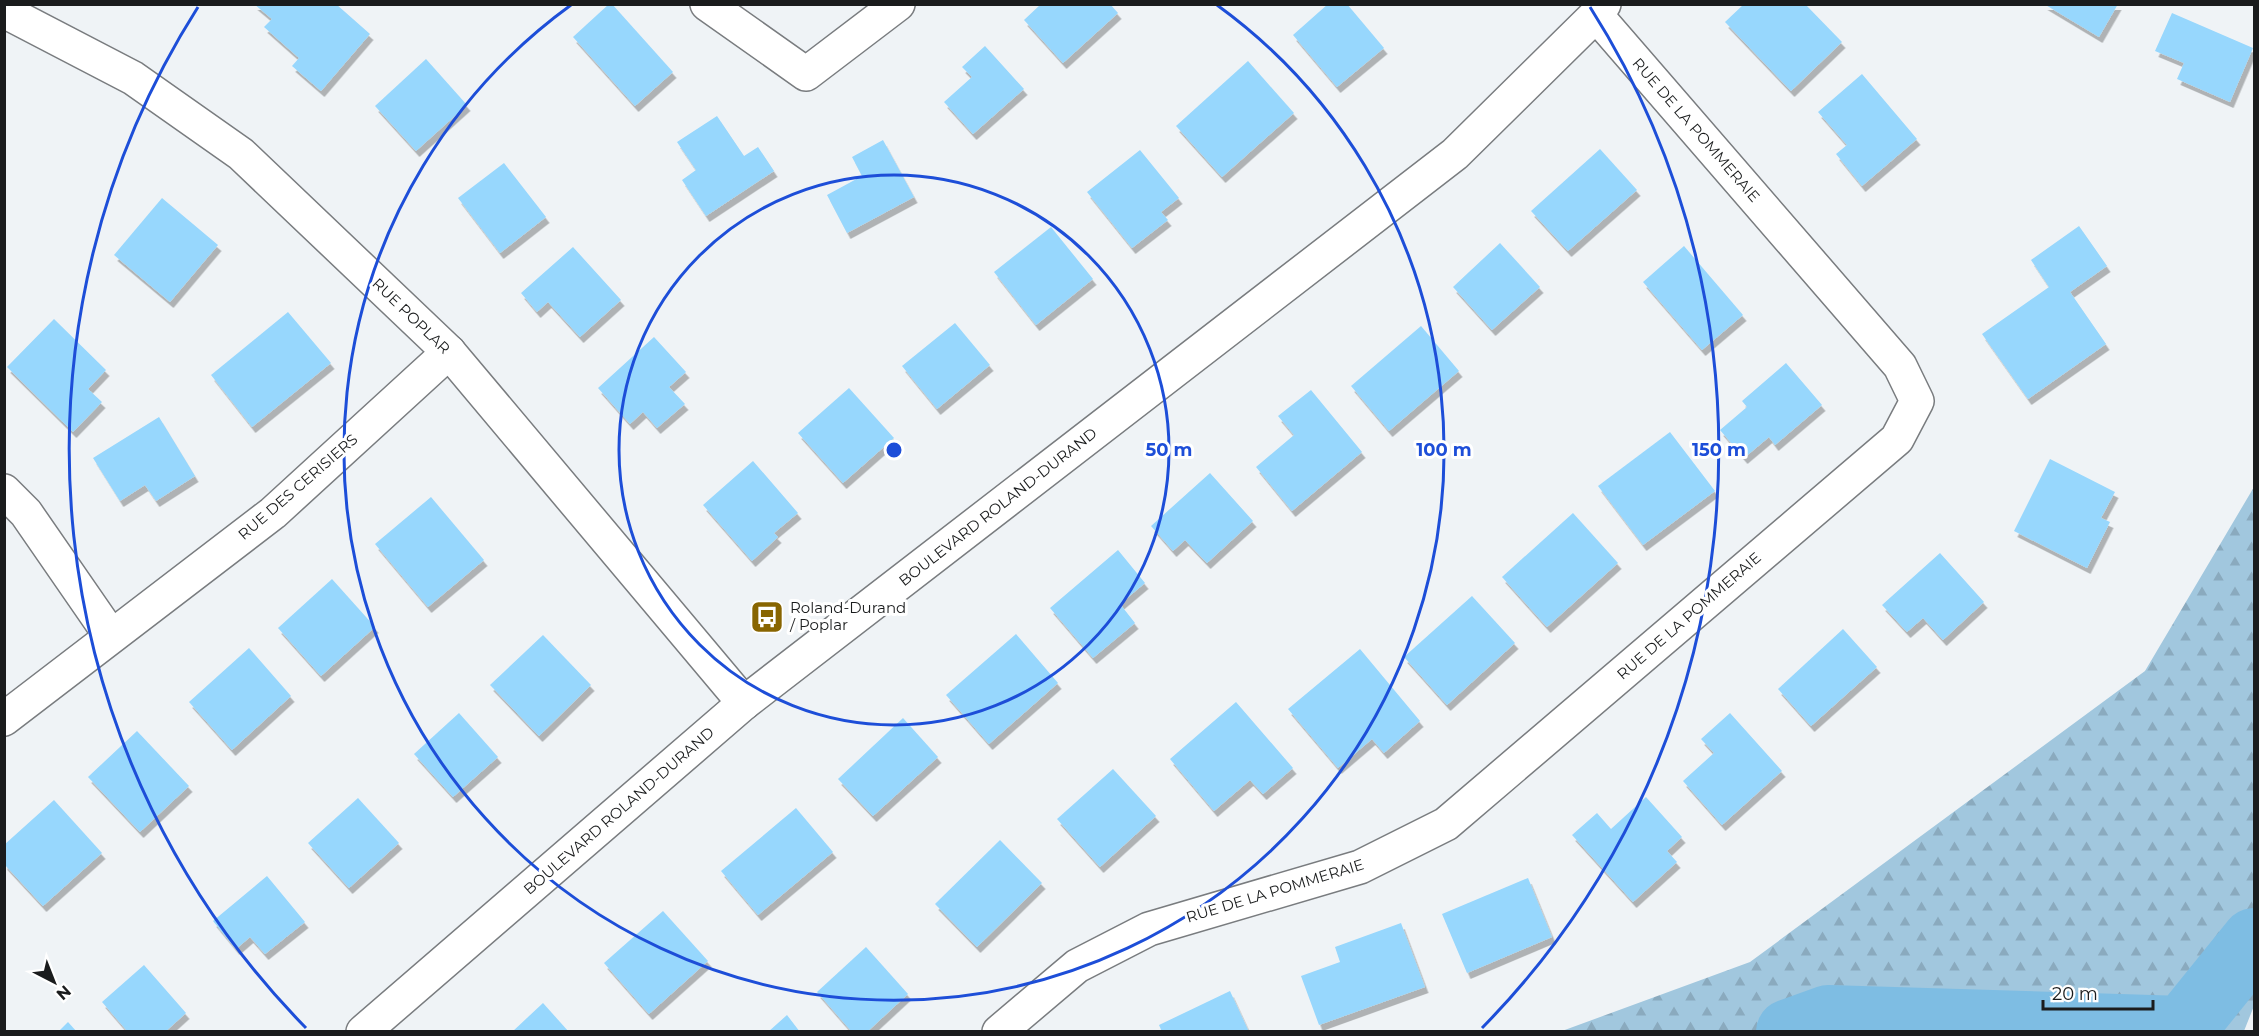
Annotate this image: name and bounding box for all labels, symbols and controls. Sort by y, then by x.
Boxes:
street label: RUE DE LA POMMERAIE [1629,54,1764,206]
street label: RUE POPLAR [368,274,454,358]
street label: BOULEVARD ROLAND-DURAND [895,423,1101,590]
street label: RUE DES CERISIERS [234,430,361,544]
text: 50 m [1146,439,1192,461]
text: 100 m [1416,439,1472,461]
text: 150 m [1692,439,1746,461]
centre of rings [884,440,904,460]
street label: RUE DE LA POMMERAIE [1613,548,1765,683]
place label: Roland-Durand / Poplar [789,598,906,634]
bus stop icon: Roland-Durand / Poplar [749,599,785,635]
street label: BOULEVARD ROLAND-DURAND [520,723,718,899]
street label: RUE DE LA POMMERAIE [1184,854,1366,927]
north arrow [24,952,84,1012]
scale bar [2043,973,2152,1011]
text: N [53,981,75,1004]
text: 20 m [2052,983,2098,1005]

